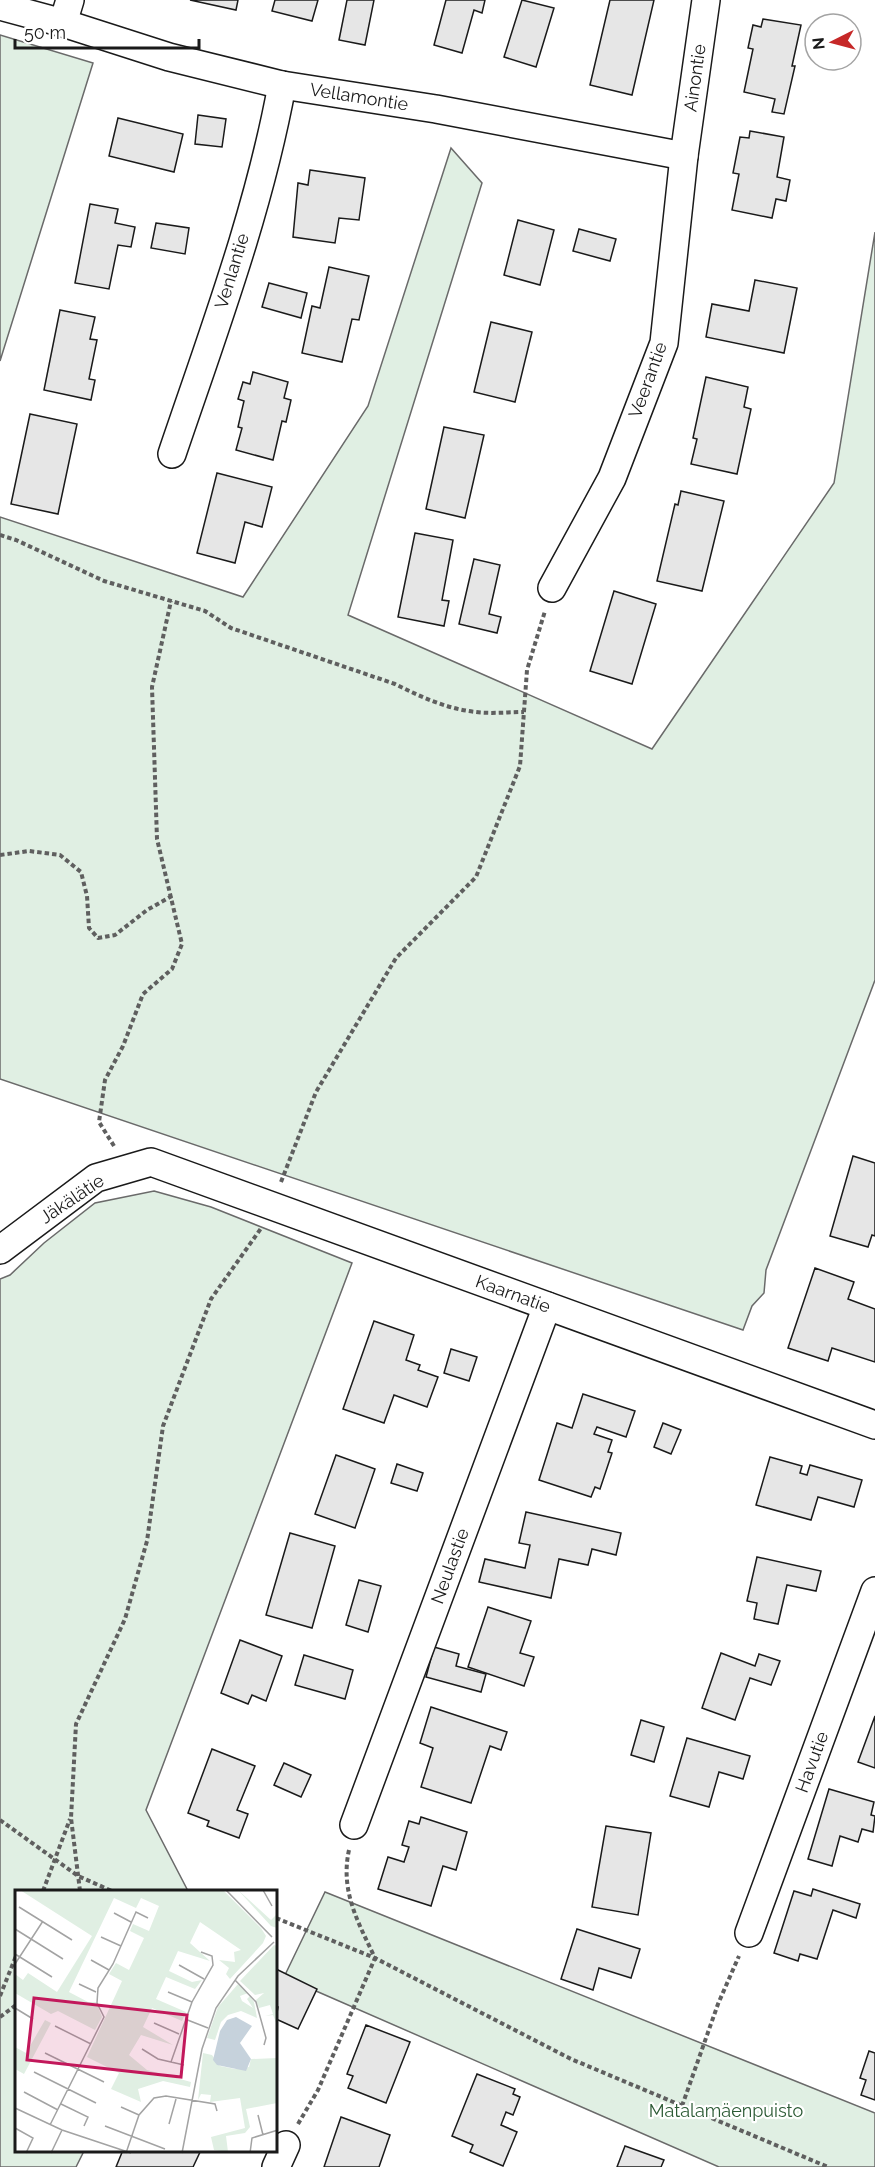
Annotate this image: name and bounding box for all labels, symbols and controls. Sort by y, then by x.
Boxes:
scale bar [15,12,200,50]
north arrow [803,12,863,72]
text: 50 m [24,22,66,43]
text: N [808,36,829,51]
street label: Ainontie [679,42,710,113]
street label: Vellamontie [308,78,410,115]
street label: Venlantie [210,230,253,311]
street label: Veerantie [624,339,671,421]
street label: Jäkälätie [36,1169,108,1228]
street label: Kaarnatie [473,1270,554,1317]
street label: Neulastie [426,1525,473,1607]
street label: Havutie [791,1728,832,1795]
inset map [15,1890,278,2152]
park label: Matalamäenpuisto [649,2100,803,2121]

